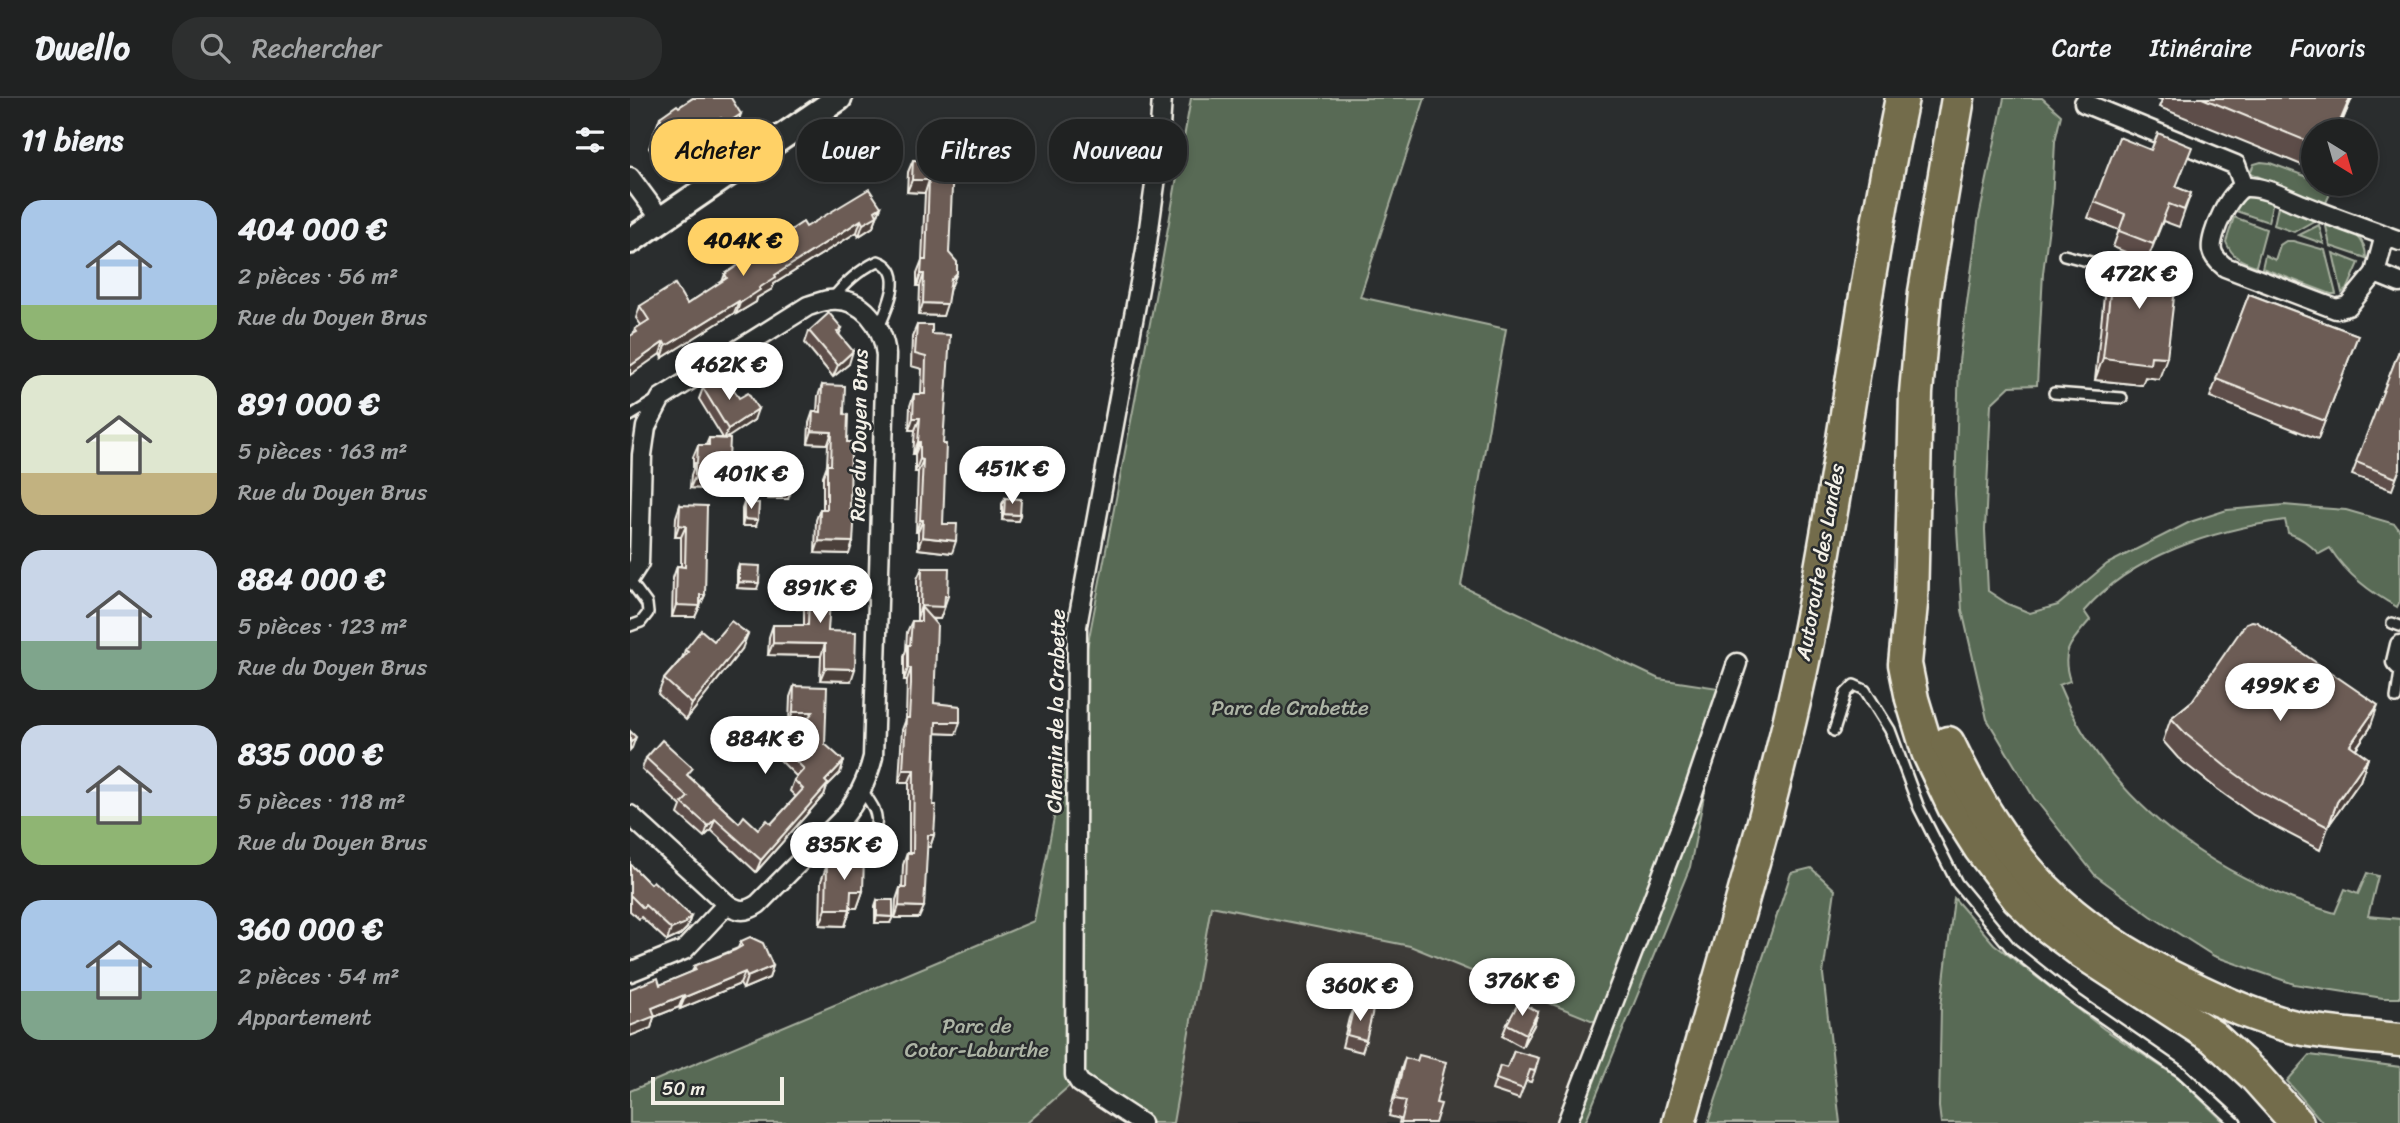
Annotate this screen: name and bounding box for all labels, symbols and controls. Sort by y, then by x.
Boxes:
search box [172,17,662,80]
text: Dwello [35,19,130,77]
text: Rechercher [252,25,382,71]
text: Carte [2052,27,2112,69]
text: Itinéraire [2150,27,2252,69]
text: Favoris [2290,27,2365,69]
icon: search [196,29,234,67]
text: 11 biens [21,113,123,167]
chip: Acheter [651,119,783,182]
chip: Louer [797,119,903,182]
chip: Filtres [917,119,1035,182]
chip: Nouveau [1049,119,1187,182]
north arrow [2301,119,2378,196]
map controls [2301,119,2378,196]
icon: filters [571,121,609,159]
text: 404 000 € [238,202,387,256]
pin: 404K € [686,218,800,278]
text: 404K € [704,220,782,261]
icon: home [77,228,161,312]
pin: 472K € [2082,252,2196,311]
text: 472K € [2101,253,2177,294]
text: 2 pièces · 56 m² [238,256,398,297]
text: Rue du Doyen Brus [238,297,427,338]
pin: 462K € [672,342,786,402]
text: 462K € [691,344,767,385]
street label: Rue du Doyen Brus [838,348,880,522]
text: 891 000 € [238,377,380,431]
icon: home [77,403,161,487]
text: 5 pièces · 163 m² [238,431,407,472]
pin: 451K € [955,446,1069,506]
text: 451K € [975,448,1049,489]
pin: 401K € [694,452,808,511]
text: 401K € [714,453,788,494]
street label: Autoroute des Landes [1784,460,1856,664]
text: Rue du Doyen Brus [238,472,427,513]
text: 884 000 € [238,552,385,606]
pin: 891K € [763,566,877,625]
text: 891K € [783,567,857,608]
icon: home [77,578,161,662]
text: 5 pièces · 123 m² [238,606,408,647]
street label: Chemin de la Crabette [1035,608,1077,814]
text: Rue du Doyen Brus [238,647,427,688]
pin: 499K € [2223,664,2337,723]
text: 499K € [2241,665,2319,706]
park label: Parc de Crabette [1211,689,1369,727]
pin: 884K € [708,716,822,776]
text: 884K € [726,718,804,759]
text: 835 000 € [238,727,383,781]
icon: home [77,753,161,837]
text: 5 pièces · 118 m² [238,781,406,822]
text: Rue du Doyen Brus [238,822,427,863]
pin: 835K € [787,822,901,882]
text: 835K € [806,824,882,865]
text: 360 000 € [238,902,383,956]
icon: home [77,928,161,1012]
text: 2 pièces · 54 m² [238,956,400,997]
pin: 376K € [1465,958,1579,1018]
text: 376K € [1485,960,1559,1001]
pin: 360K € [1303,964,1417,1023]
text: 360K € [1322,965,1398,1006]
text: Appartement [238,997,372,1038]
park label: Parc de Cotor-Laburthe [905,1007,1049,1069]
text: 50 m [662,1072,705,1105]
scale bar [651,1074,784,1106]

